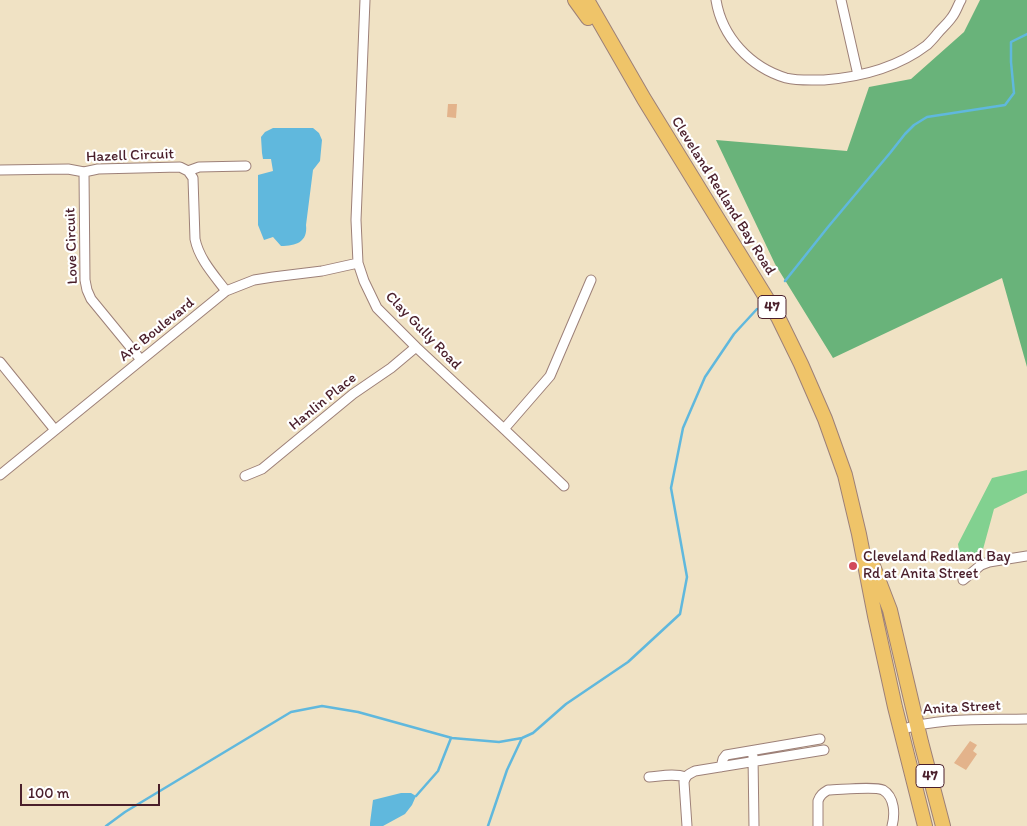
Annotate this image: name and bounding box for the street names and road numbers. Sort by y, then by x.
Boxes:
street label: Cleveland Redland Bay Road [667,114,779,278]
street label: Hazell Circuit [86,145,174,167]
street label: Love Circuit [62,207,82,285]
street label: Clay Gully Road [381,288,465,374]
street label: Arc Boulevard [116,294,198,366]
road number: 47 [758,296,786,318]
street label: Hanlin Place [286,369,360,435]
street label: Anita Street [923,697,1001,719]
road number: 47 [916,764,944,788]

